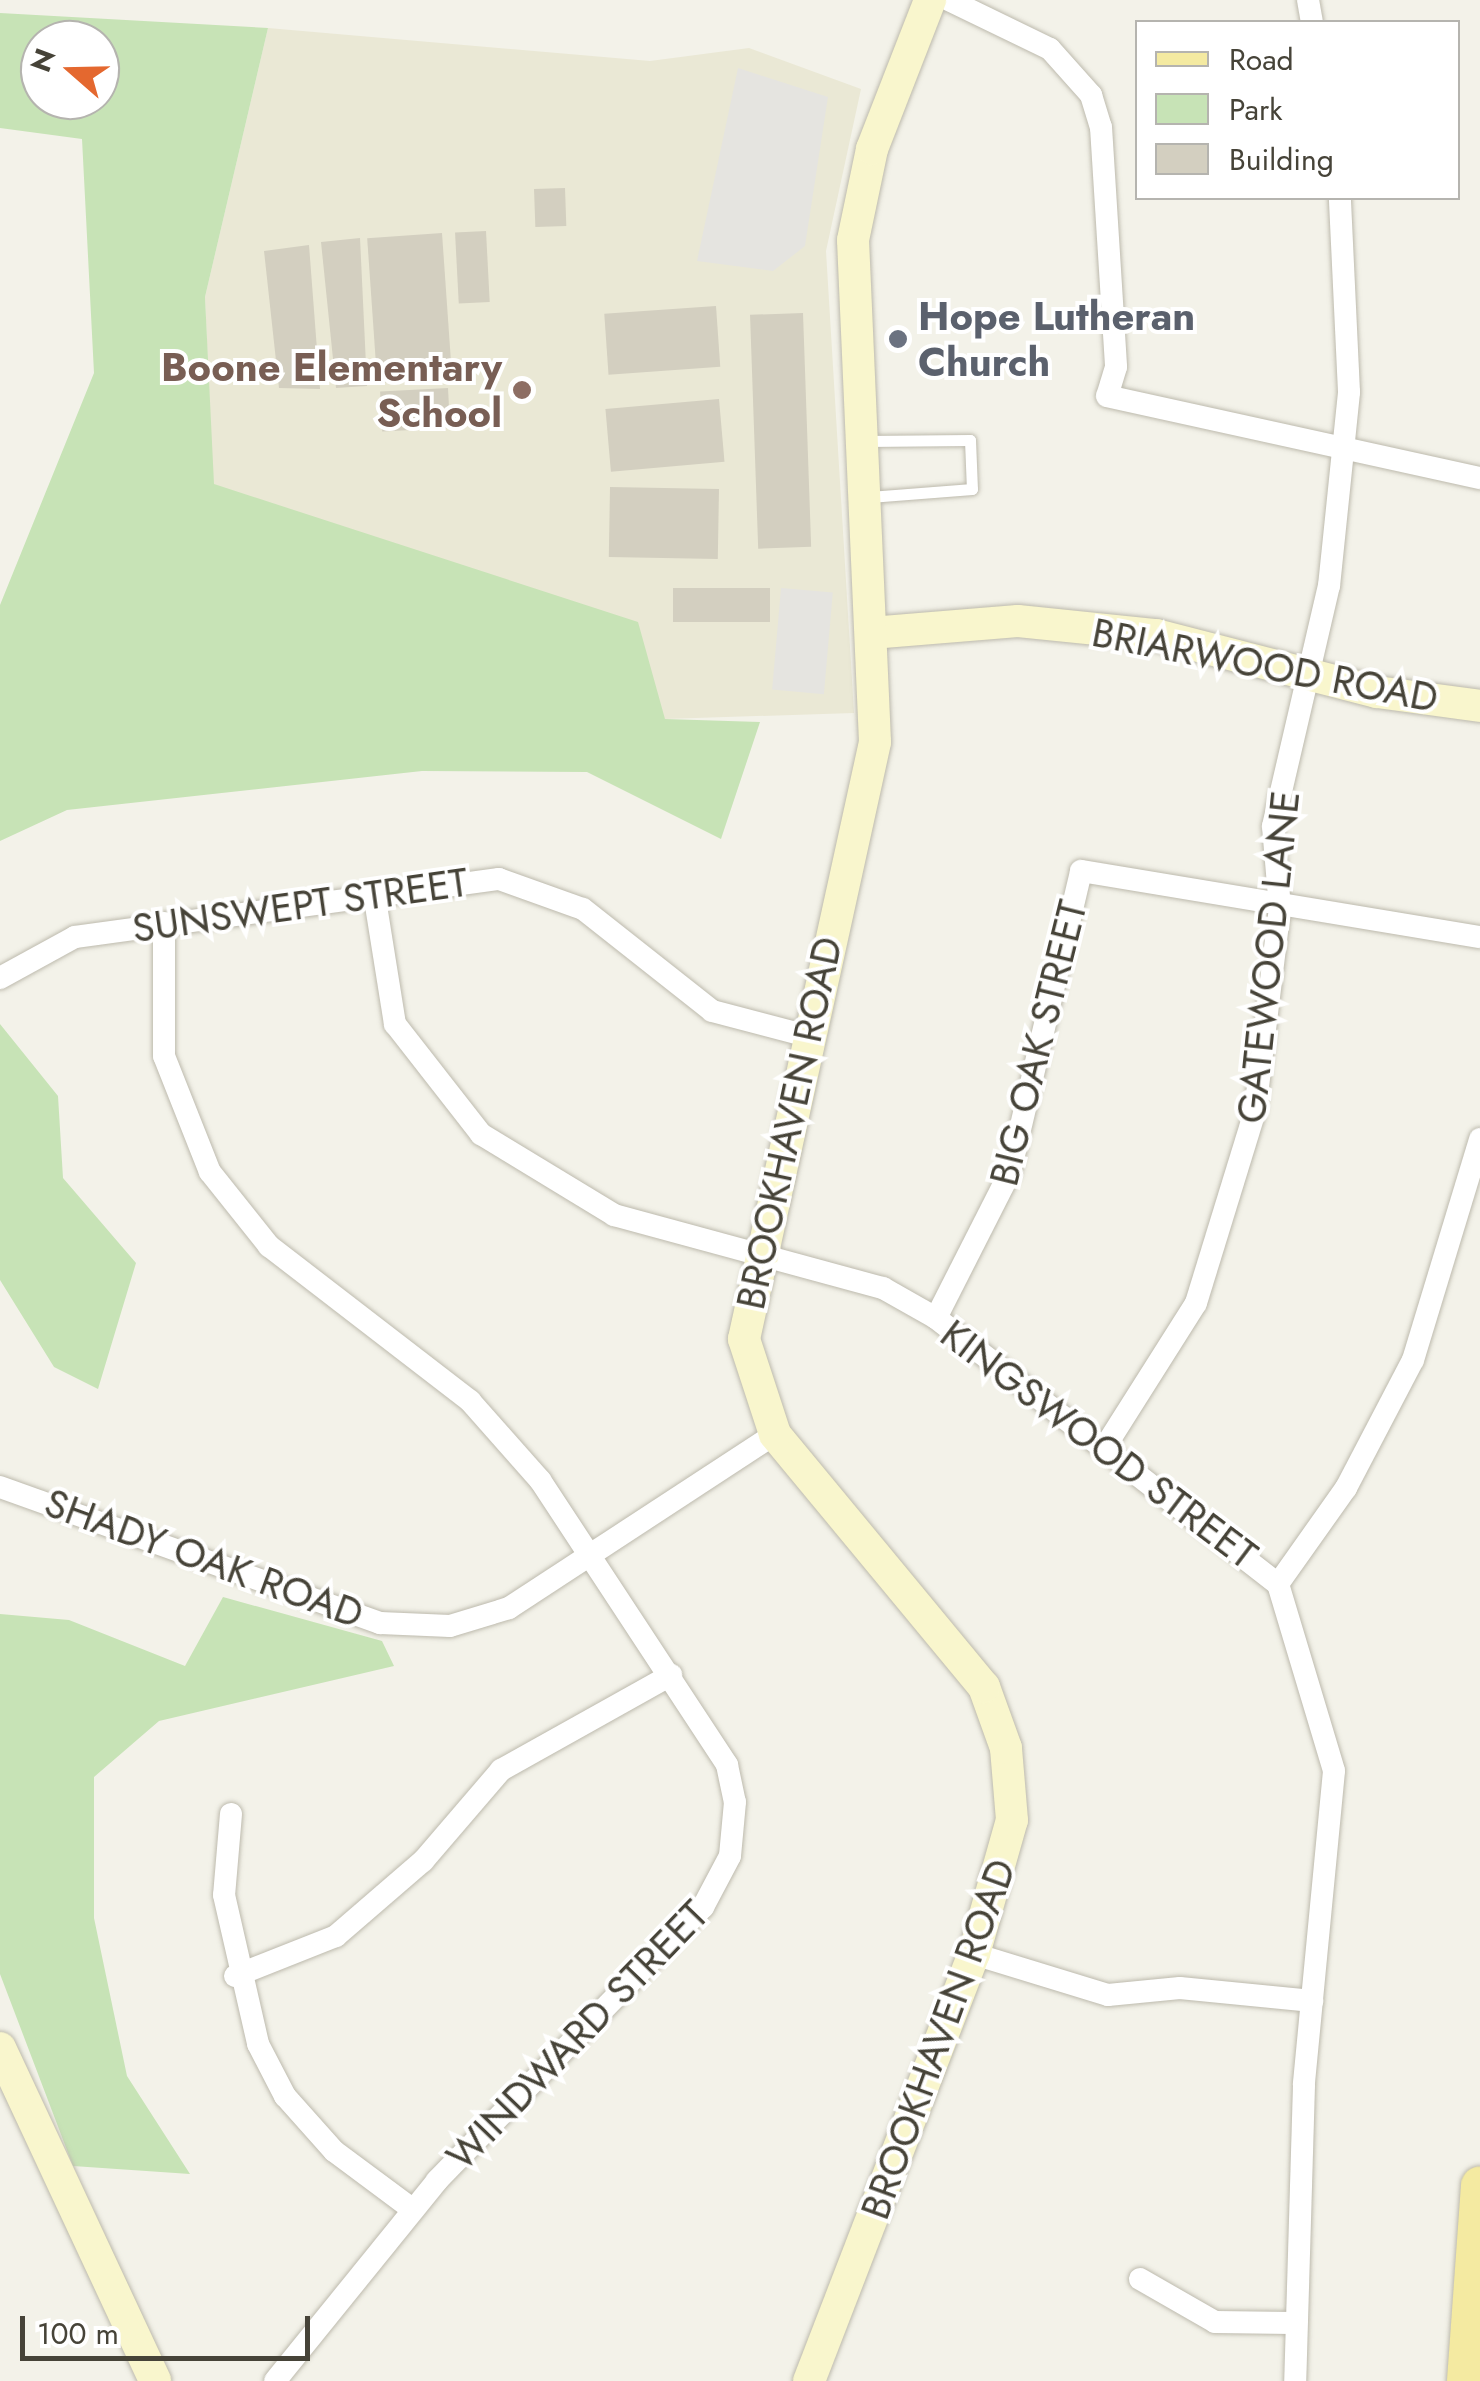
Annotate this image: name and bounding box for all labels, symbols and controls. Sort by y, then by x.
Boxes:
north arrow [20,20,120,120]
legend [1135,20,1460,200]
text: Road [1229,38,1294,81]
text: N [20,43,66,78]
text: Park [1229,88,1282,131]
text: Building [1229,138,1334,181]
place label: Hope Lutheran Church [918,292,1195,386]
marker: Hope Lutheran Church [887,328,909,350]
place label: Boone Elementary School [161,343,502,437]
marker: Boone Elementary School [511,379,533,401]
street label: BRIARWOOD ROAD [1088,608,1442,722]
street label: GATEWOOD LANE [1227,788,1309,1126]
street label: SUNSWEPT STREET [129,858,471,952]
street label: BIG OAK STREET [979,896,1097,1190]
street label: BROOKHAVEN ROAD [726,932,852,1314]
street label: KINGSWOOD STREET [932,1310,1266,1578]
street label: SHADY OAK ROAD [38,1478,370,1638]
street label: BROOKHAVEN ROAD [851,1853,1025,2225]
street label: WINDWARD STREET [436,1890,718,2180]
scale bar [25,2296,315,2358]
text: 100 m [37,2312,119,2355]

